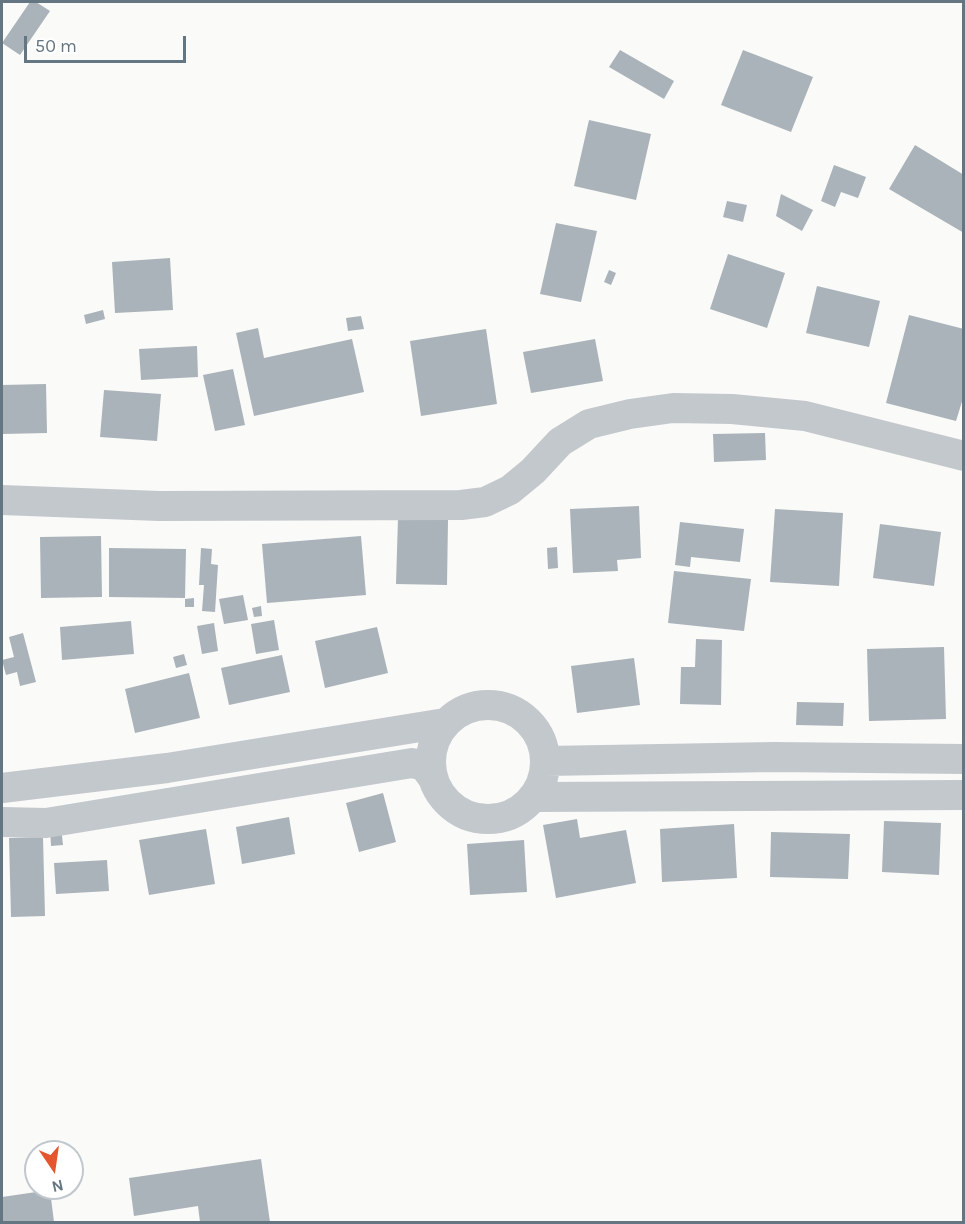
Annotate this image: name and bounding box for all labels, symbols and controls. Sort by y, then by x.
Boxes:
scale bar [27,24,189,62]
text: 50 m [35,35,77,57]
north arrow [24,1140,84,1200]
text: N [50,1176,65,1197]

